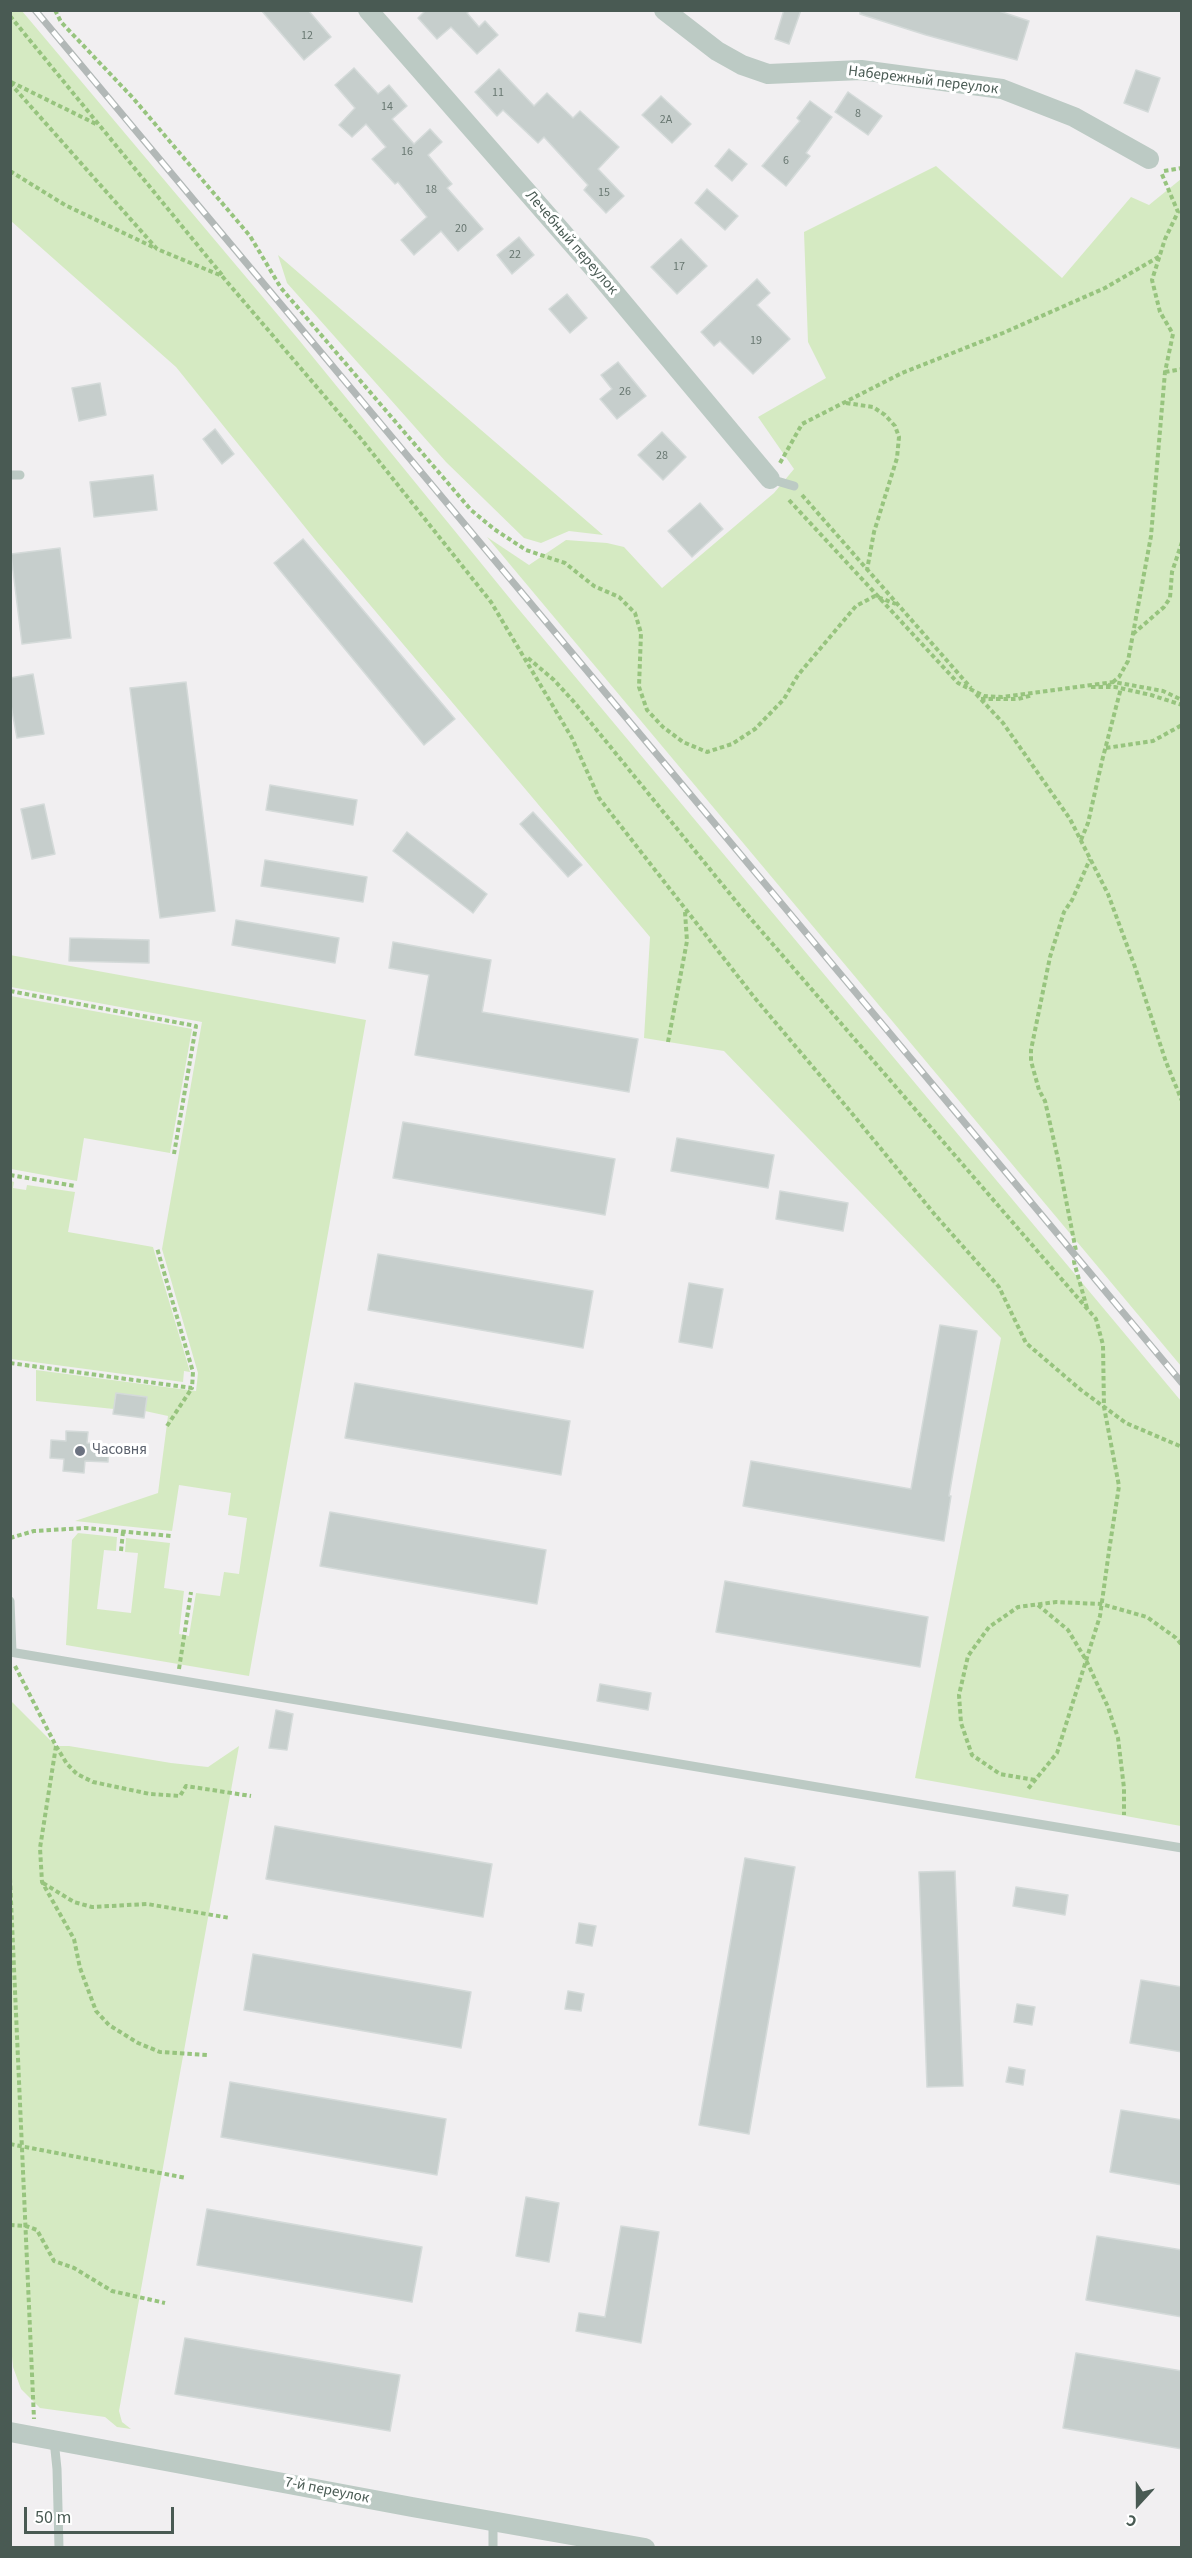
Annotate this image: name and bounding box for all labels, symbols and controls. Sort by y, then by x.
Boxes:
house number: 12 [301,29,313,43]
street label: Набережный переулок [847,63,999,99]
house number: 11 [492,86,504,100]
house number: 14 [381,100,393,114]
house number: 8 [855,107,861,121]
house number: 2А [660,113,672,127]
house number: 16 [401,145,413,159]
house number: 6 [783,154,789,168]
house number: 18 [425,183,437,197]
house number: 15 [598,186,610,200]
street label: Лечебный переулок [521,187,621,299]
house number: 20 [455,222,467,236]
house number: 22 [509,248,521,262]
house number: 17 [673,260,685,274]
house number: 19 [750,334,762,348]
house number: 26 [619,385,631,399]
house number: 28 [656,449,668,463]
place label: Часовня [92,1442,147,1460]
marker: Часовня [73,1444,87,1458]
street label: 7-й переулок [283,2474,371,2508]
north arrow [1108,2474,1168,2534]
scale bar [27,2495,177,2533]
text: 50 m [35,2505,71,2530]
text: С [1123,2509,1140,2533]

